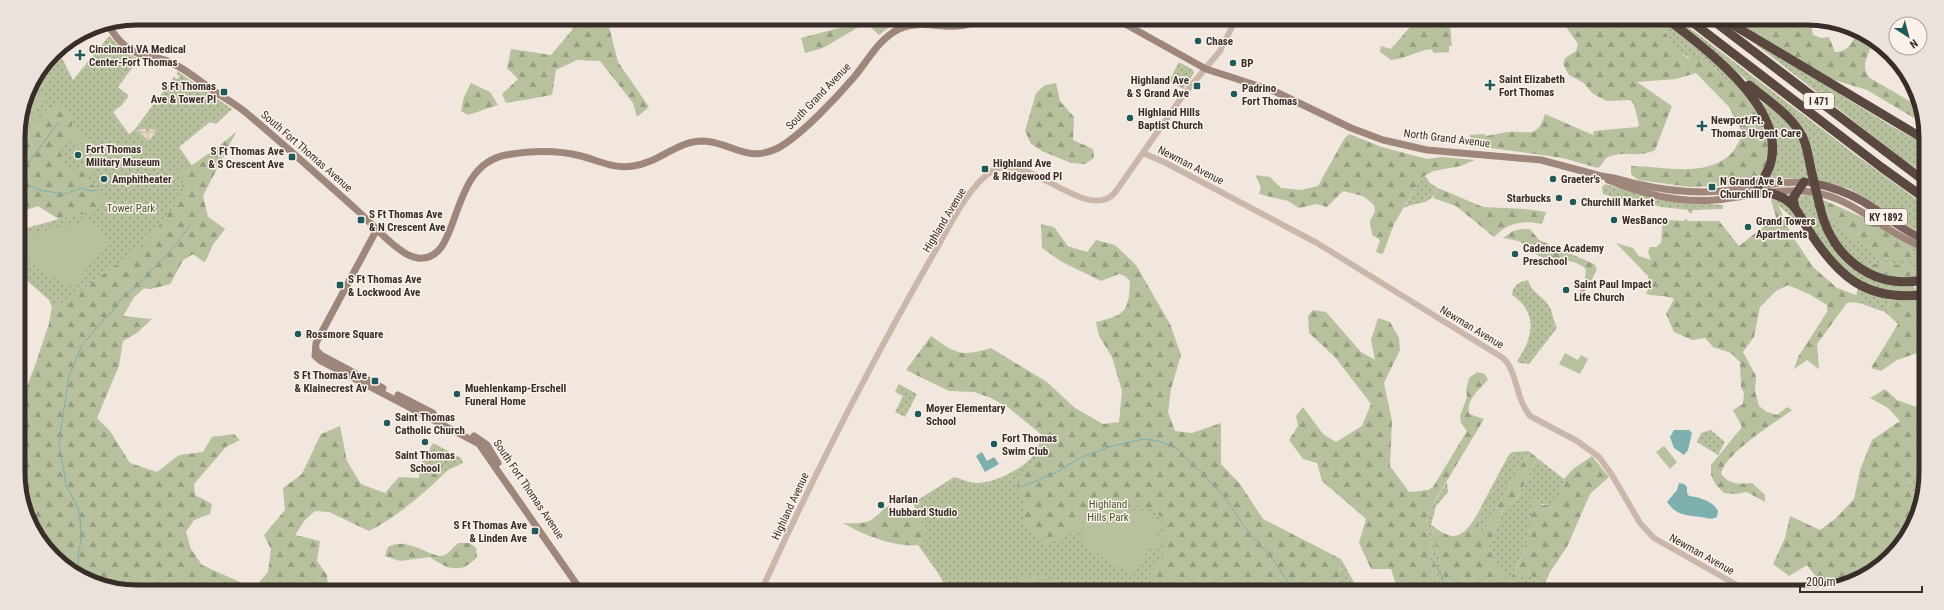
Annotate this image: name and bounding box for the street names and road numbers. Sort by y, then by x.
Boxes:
street label: South Grand Avenue [783,60,853,132]
road number: I 471 [1804,93,1834,109]
street label: South Fort Thomas Avenue [258,108,355,195]
street label: North Grand Avenue [1403,127,1491,150]
street label: Newman Avenue [1156,143,1226,188]
street label: Highland Avenue [920,186,969,255]
road number: KY 1892 [1865,209,1907,225]
street label: Newman Avenue [1437,303,1506,352]
street label: South Fort Thomas Avenue [491,437,567,541]
street label: Highland Avenue [769,470,812,542]
street label: Newman Avenue [1667,531,1736,578]

